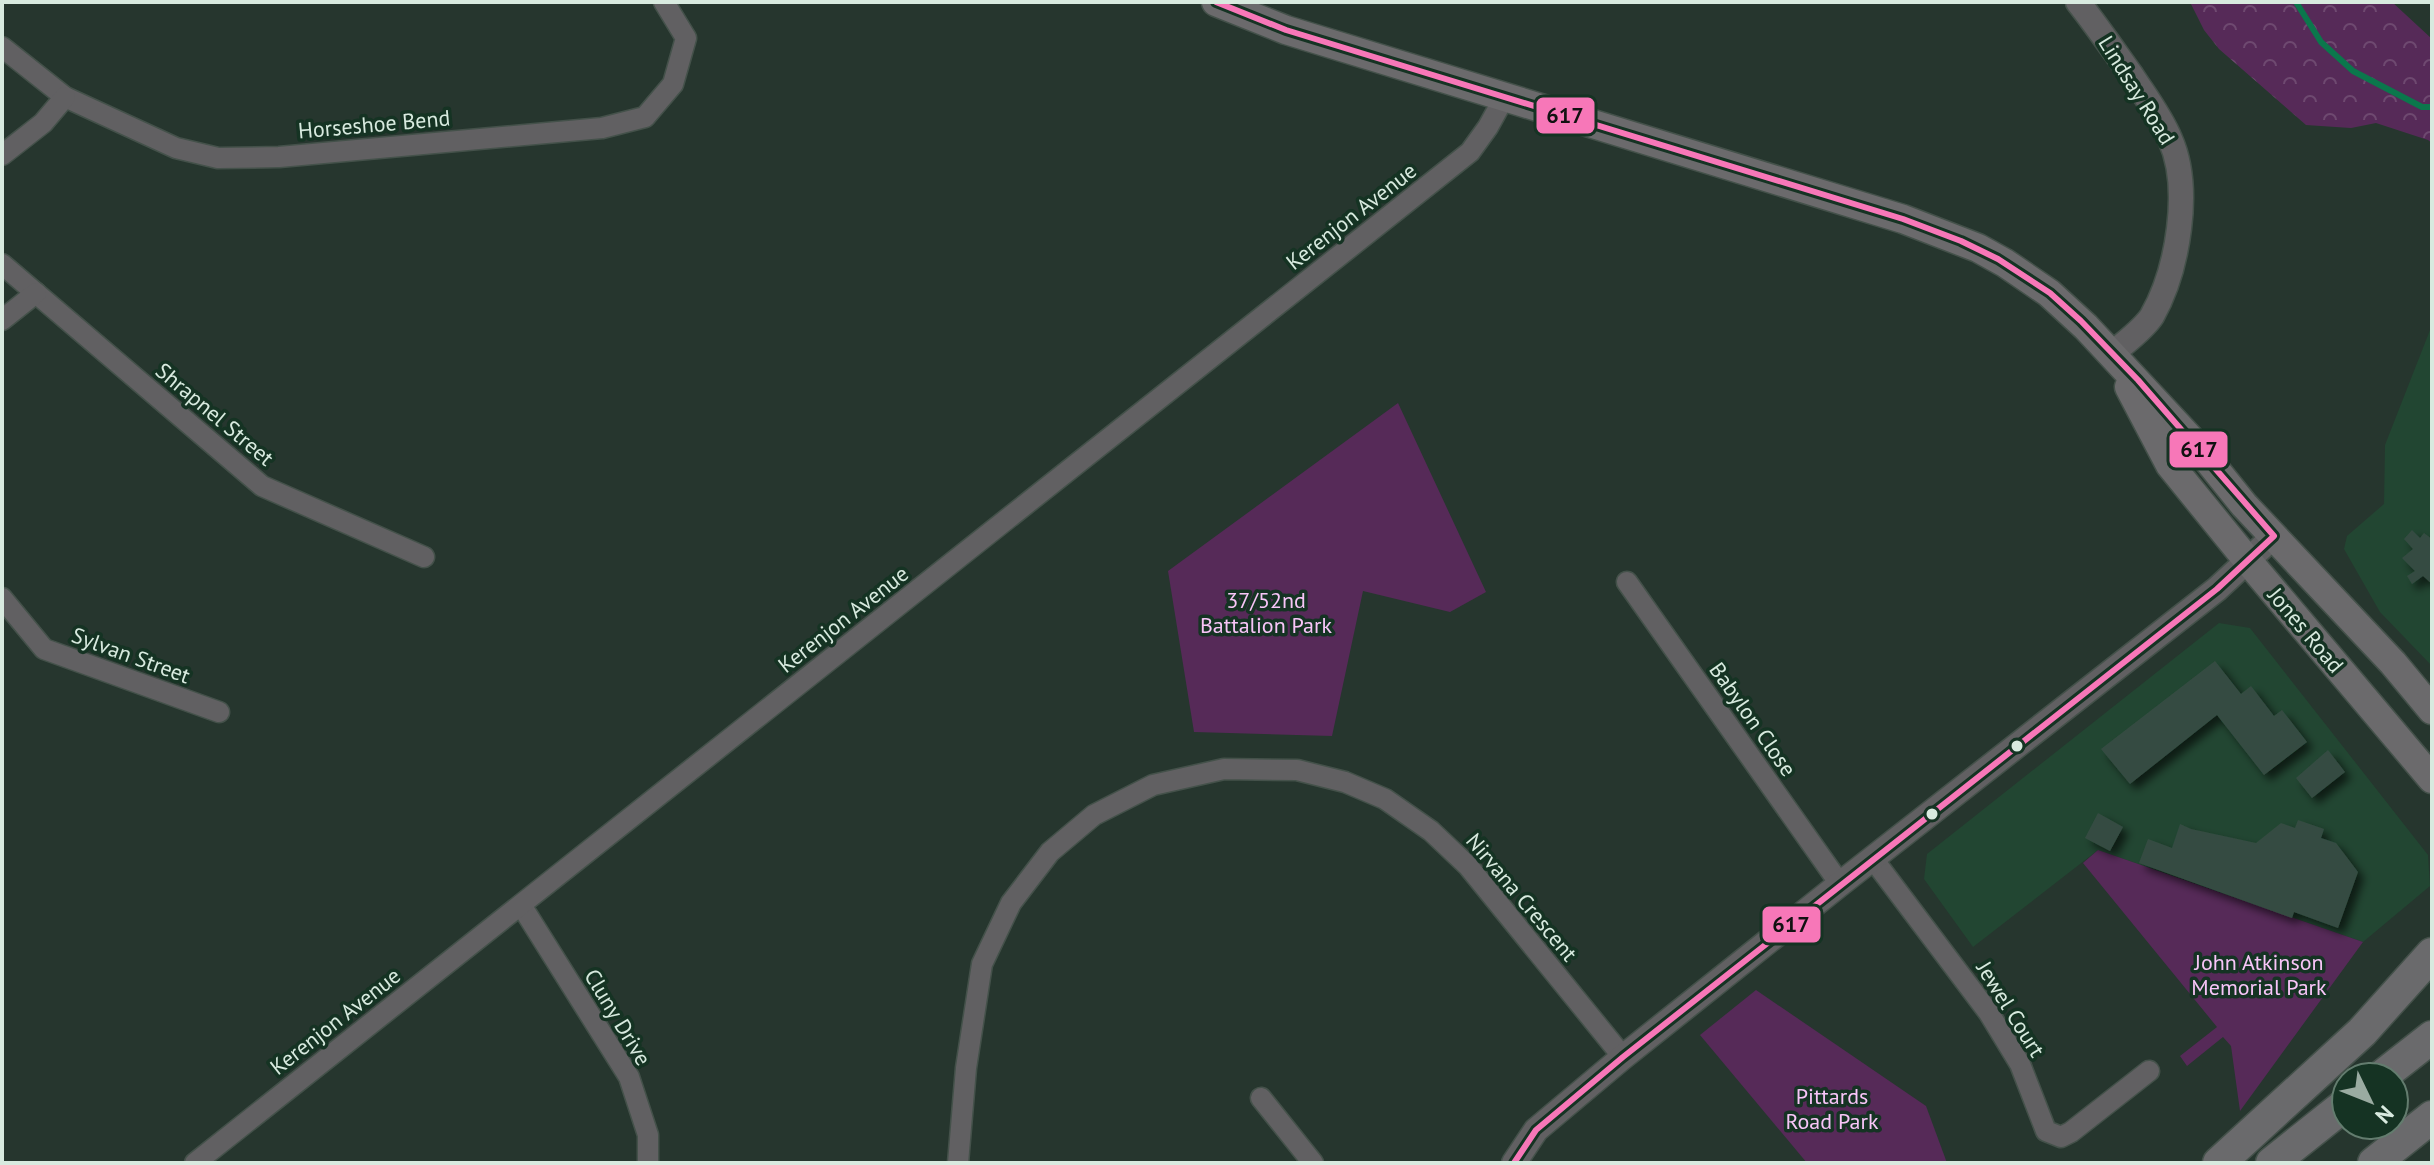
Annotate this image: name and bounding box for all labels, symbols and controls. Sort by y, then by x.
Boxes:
street label: Lindsay Road [2092,30,2182,150]
line badge: 617 [1535,96,1596,135]
text: 617 [1546,101,1584,129]
street label: Horseshoe Bend [297,103,451,145]
street label: Kerenjon Avenue [1280,156,1422,276]
street label: Shrapnel Street [150,356,280,472]
line badge: 617 [2168,430,2229,469]
text: 617 [2180,435,2218,463]
street label: Kerenjon Avenue [772,559,914,679]
street label: Jones Road [2261,581,2350,678]
park label: 37/52nd Battalion Park [1200,586,1332,639]
street label: Sylvan Street [68,621,195,690]
street label: Babylon Close [1703,657,1803,781]
unlabelled marker [2009,738,2025,754]
unlabelled marker [1924,806,1940,822]
street label: Nirvana Crescent [1460,827,1584,967]
line badge: 617 [1761,905,1822,944]
text: 617 [1772,910,1810,938]
park label: John Atkinson Memorial Park [2191,948,2327,1001]
street label: Jewel Court [1970,955,2052,1063]
street label: Kerenjon Avenue [264,961,406,1081]
street label: Cluny Drive [578,964,658,1070]
north arrow [2330,1061,2410,1141]
park label: Pittards Road Park [1786,1082,1879,1135]
text: N [2369,1100,2400,1129]

